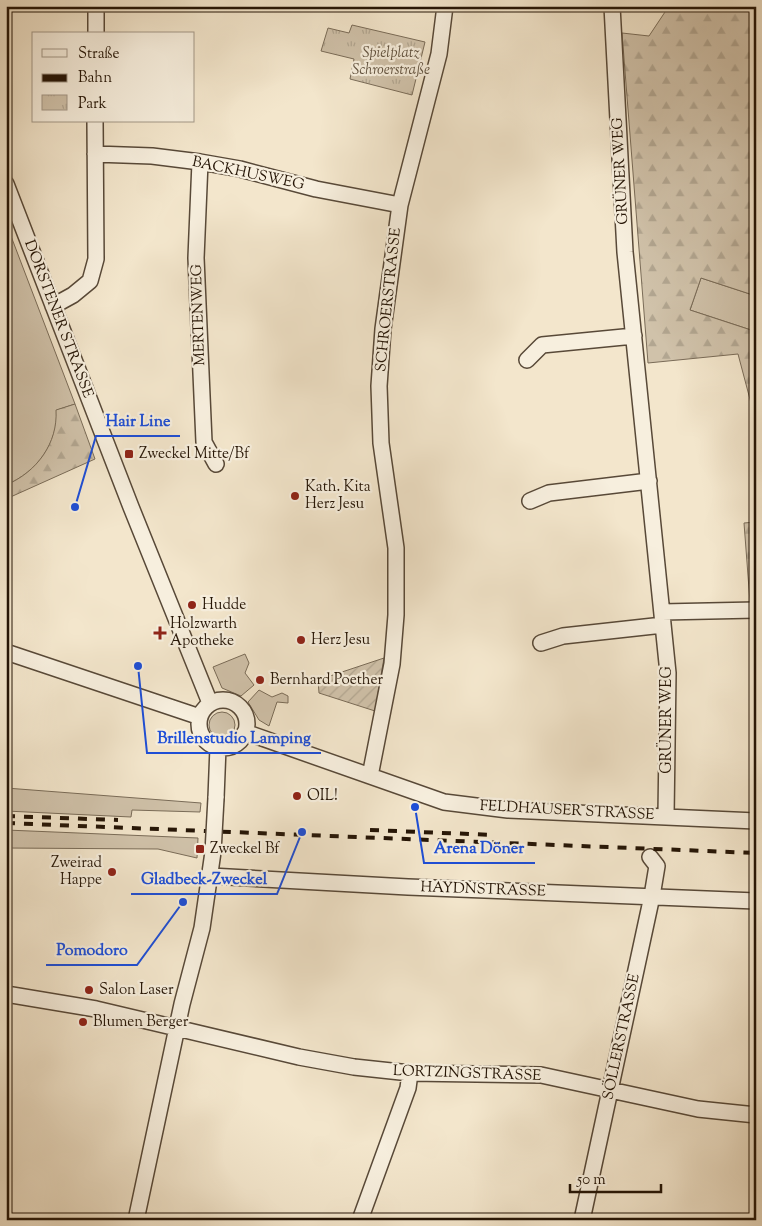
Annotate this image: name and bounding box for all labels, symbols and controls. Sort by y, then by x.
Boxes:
legend [32,32,195,122]
park label: Spielplatz Schroerstraße [352,43,430,81]
text: Straße [78,44,120,65]
text: Bahn [78,68,112,89]
text: Park [78,94,107,115]
street label: GRÜNER WEG [607,117,634,225]
street label: BACKHUSWEG [190,152,306,196]
street label: SCHROERSTRASSE [371,227,407,373]
street label: DORSTENER STRASSE [18,237,98,401]
street label: MERTENWEG [187,264,211,366]
callout: Hair Line [96,405,180,436]
text: Hair Line [106,411,171,434]
place label: Zweckel Mitte/Bf [139,444,250,465]
marker: Zweckel Mitte/Bf [123,448,135,460]
place label: Kath. Kita Herz Jesu [305,477,371,515]
marker: Kath. Kita Herz Jesu [289,490,301,502]
place label: Hudde [202,595,246,616]
marker: Hudde [186,599,198,611]
place label: Holzwarth Apotheke [170,614,238,652]
marker: Holzwarth Apotheke [154,627,166,639]
place label: Herz Jesu [311,630,371,651]
marker: Herz Jesu [295,634,307,646]
street label: GRÜNER WEG [656,666,678,774]
place label: Bernhard Poether [270,670,383,691]
marker: Bernhard Poether [254,674,266,686]
callout: Brillenstudio Lamping [147,722,321,753]
text: Brillenstudio Lamping [157,728,311,751]
place label: OIL! [307,786,338,807]
marker: OIL! [291,790,303,802]
street label: FELDHAUSER STRASSE [479,796,655,826]
callout: Arena Döner [424,832,535,863]
text: Arena Döner [434,838,525,861]
place label: Zweckel Bf [210,839,280,860]
marker: Zweckel Bf [194,843,206,855]
place label: Zweirad Happe [51,853,103,891]
callout: Gladbeck-Zweckel [131,863,277,894]
marker: Zweirad Happe [106,866,118,878]
text: Gladbeck-Zweckel [141,869,268,892]
street label: HAYDNSTRASSE [420,877,546,903]
callout: Pomodoro [46,934,137,965]
text: Pomodoro [56,940,128,963]
street label: SÖLLERSTRASSE [597,972,646,1102]
place label: Salon Laser [99,980,174,1001]
marker: Salon Laser [83,984,95,996]
place label: Blumen Berger [93,1012,189,1033]
marker: Blumen Berger [77,1016,89,1028]
street label: LORTZINGSTRASSE [392,1061,542,1087]
scale bar [570,1161,661,1193]
text: 50 m [576,1170,606,1191]

